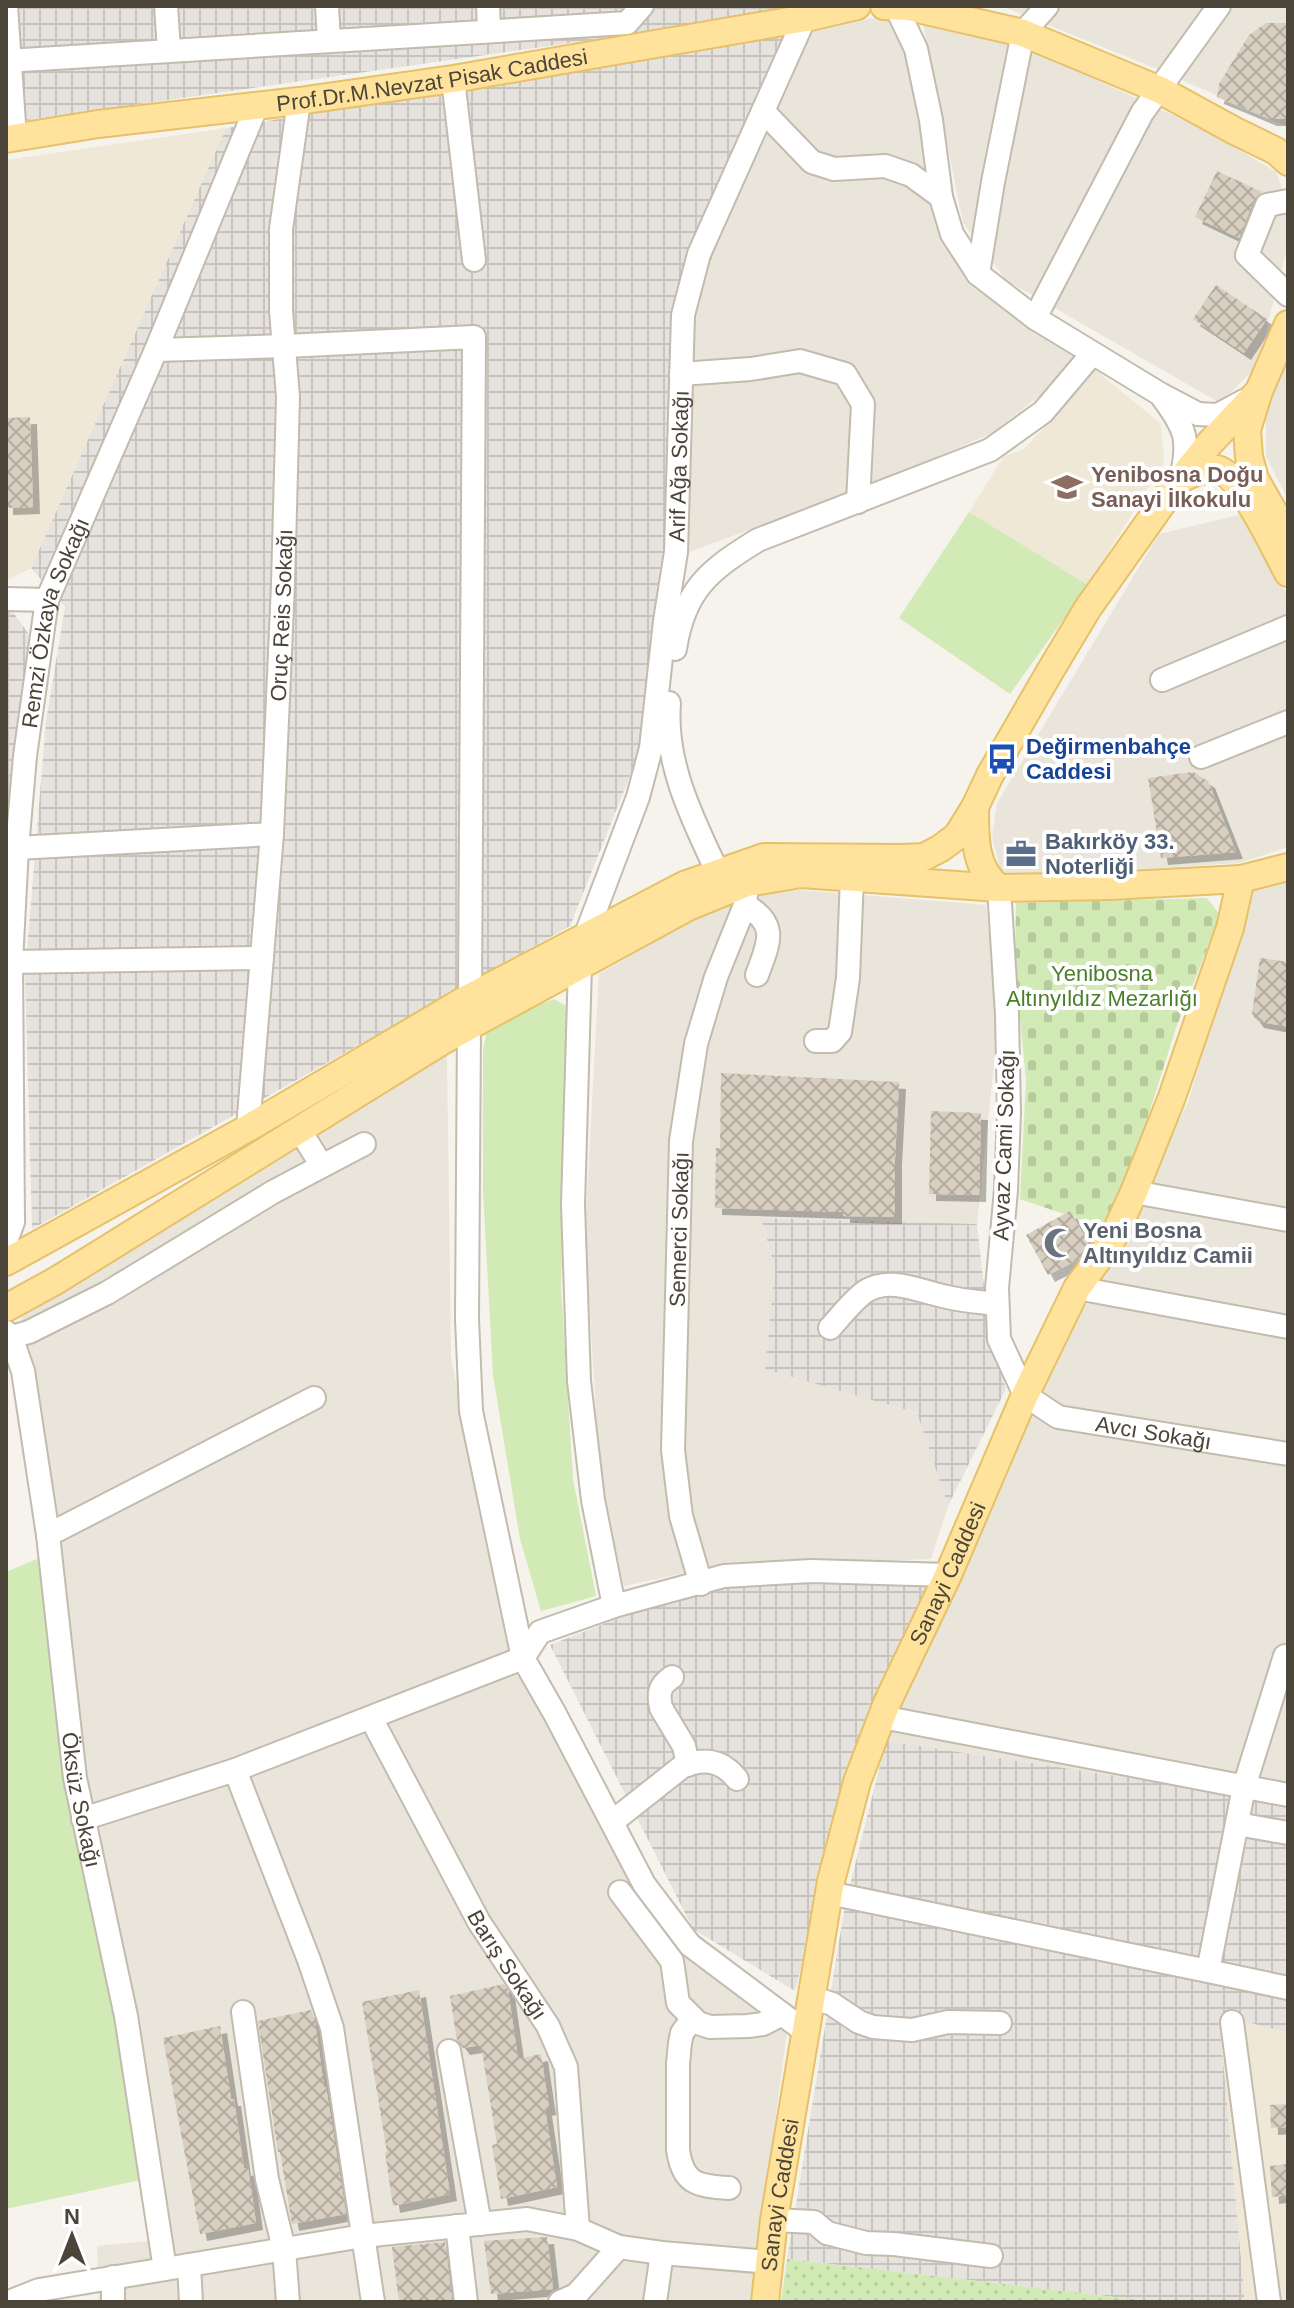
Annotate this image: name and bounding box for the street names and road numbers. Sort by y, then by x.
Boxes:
street label: Prof.Dr.M.Nevzat Pisak Caddesi [275,43,589,116]
street label: Arif Ağa Sokağı [664,390,693,542]
street label: Remzi Özkaya Sokağı [17,514,94,730]
street label: Oruç Reis Sokağı [265,529,297,702]
street label: Ayvaz Cami Sokağı [988,1049,1020,1241]
street label: Semerci Sokağı [664,1151,693,1307]
street label: Avcı Sokağı [1094,1411,1213,1454]
street label: Sanayi Caddesi [904,1498,990,1649]
street label: Öksüz Sokağı [57,1731,106,1870]
street label: Barış Sokağı [462,1906,553,2024]
street label: Sanayi Caddesi [756,2117,803,2273]

